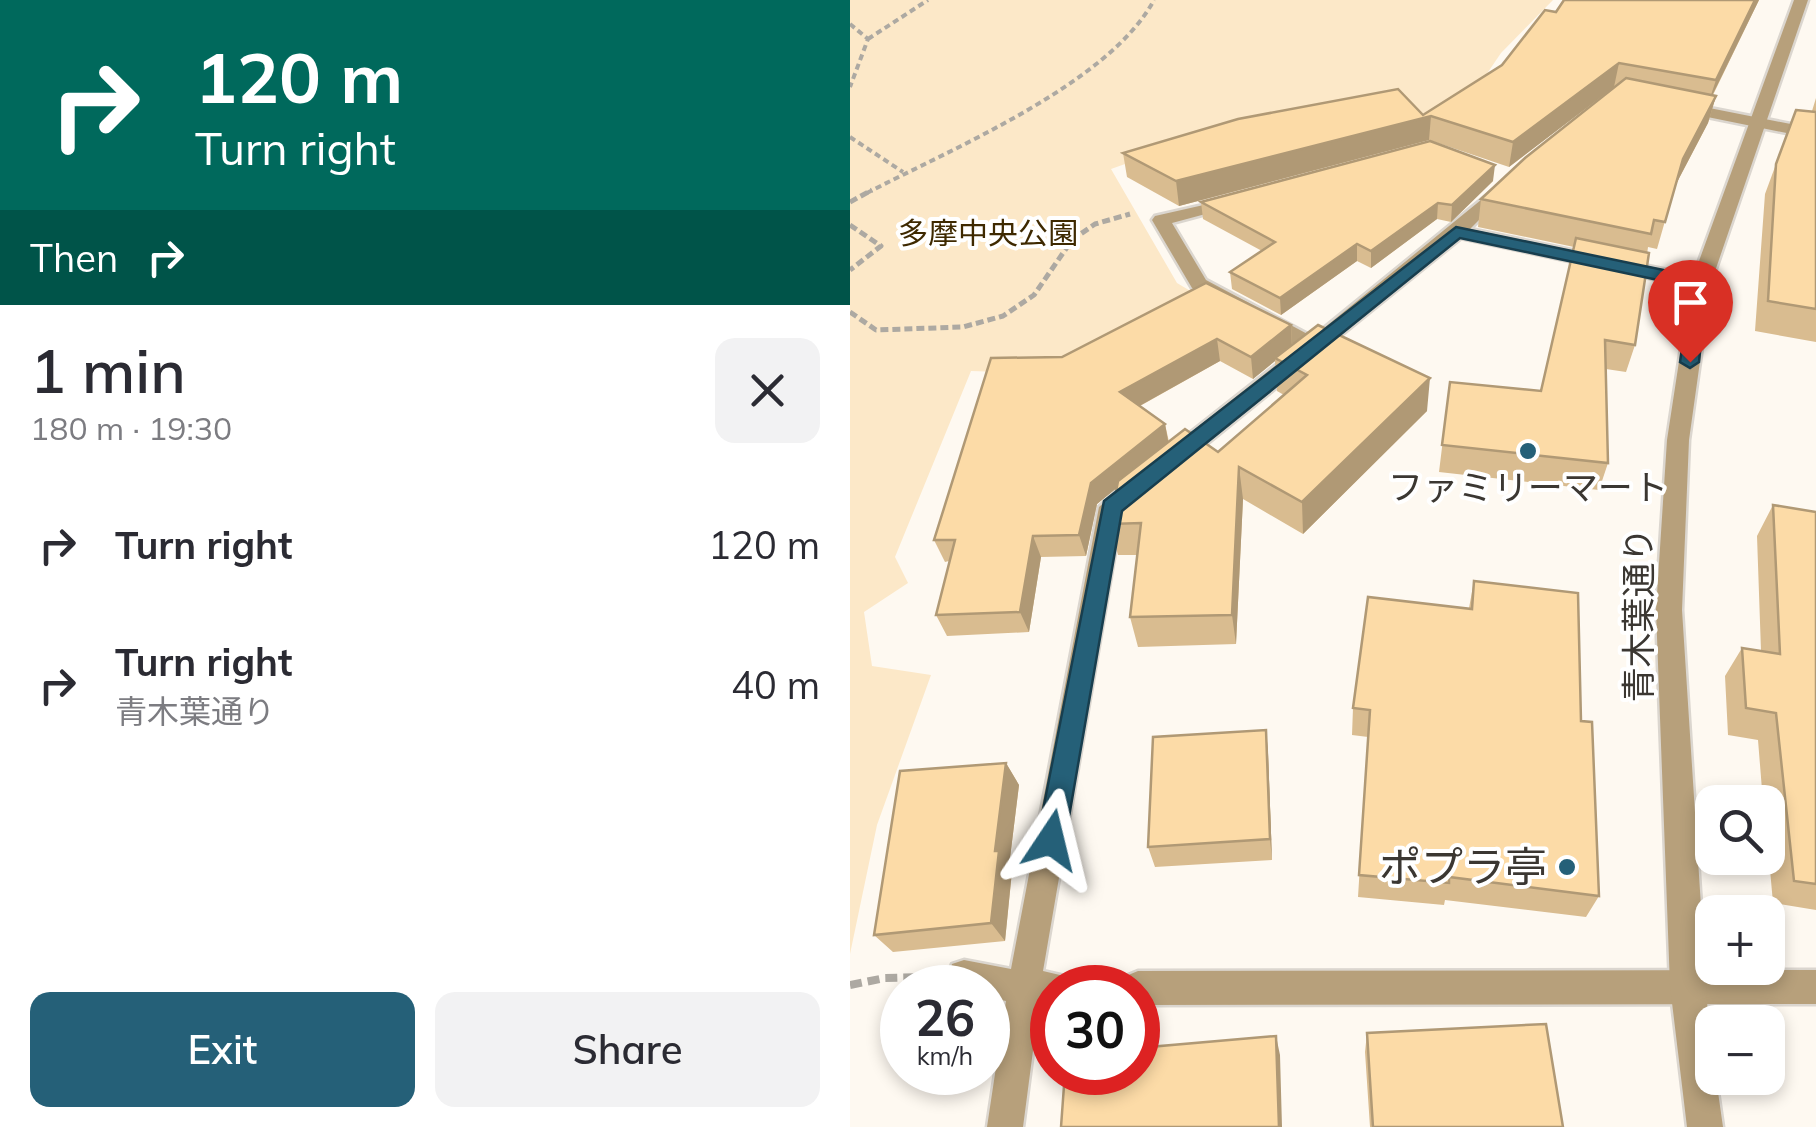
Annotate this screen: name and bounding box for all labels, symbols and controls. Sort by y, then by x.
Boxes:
text: 120 m [195,33,403,121]
icon: right [30,40,160,170]
text: Turn right [195,120,396,176]
park label: 多摩中央公園 [898,214,1078,252]
icon: right [138,230,193,285]
text: Then [30,234,118,282]
pin [1648,260,1733,363]
icon: arrive [1663,275,1718,330]
text: 1 min [30,333,186,408]
button: close [715,338,820,443]
text: 180 m · 19:30 [30,408,232,448]
marker: ファミリーマート [1517,440,1539,462]
place label: ファミリーマート [1388,465,1668,509]
icon: right [30,518,85,573]
text: Turn right [115,521,292,569]
text: 120 m [708,521,820,569]
street label: 青木葉通り [1616,527,1660,703]
text: Turn right [115,638,292,686]
icon: right [30,658,85,713]
text: 40 m [731,661,820,709]
text: 青木葉通り [115,691,275,731]
map controls [1695,785,1785,1095]
button: search [1695,785,1785,875]
position arrow [999,788,1103,892]
place label: ポプラ亭 [1379,840,1547,893]
marker: ポプラ亭 [1556,856,1578,878]
button: + [1695,895,1785,985]
speed limit sign: 30 [1030,965,1160,1095]
text: 26 [915,986,975,1049]
button: Exit [30,992,415,1107]
button: Share [435,992,820,1107]
button: − [1695,1005,1785,1095]
text: km/h [917,1040,973,1071]

